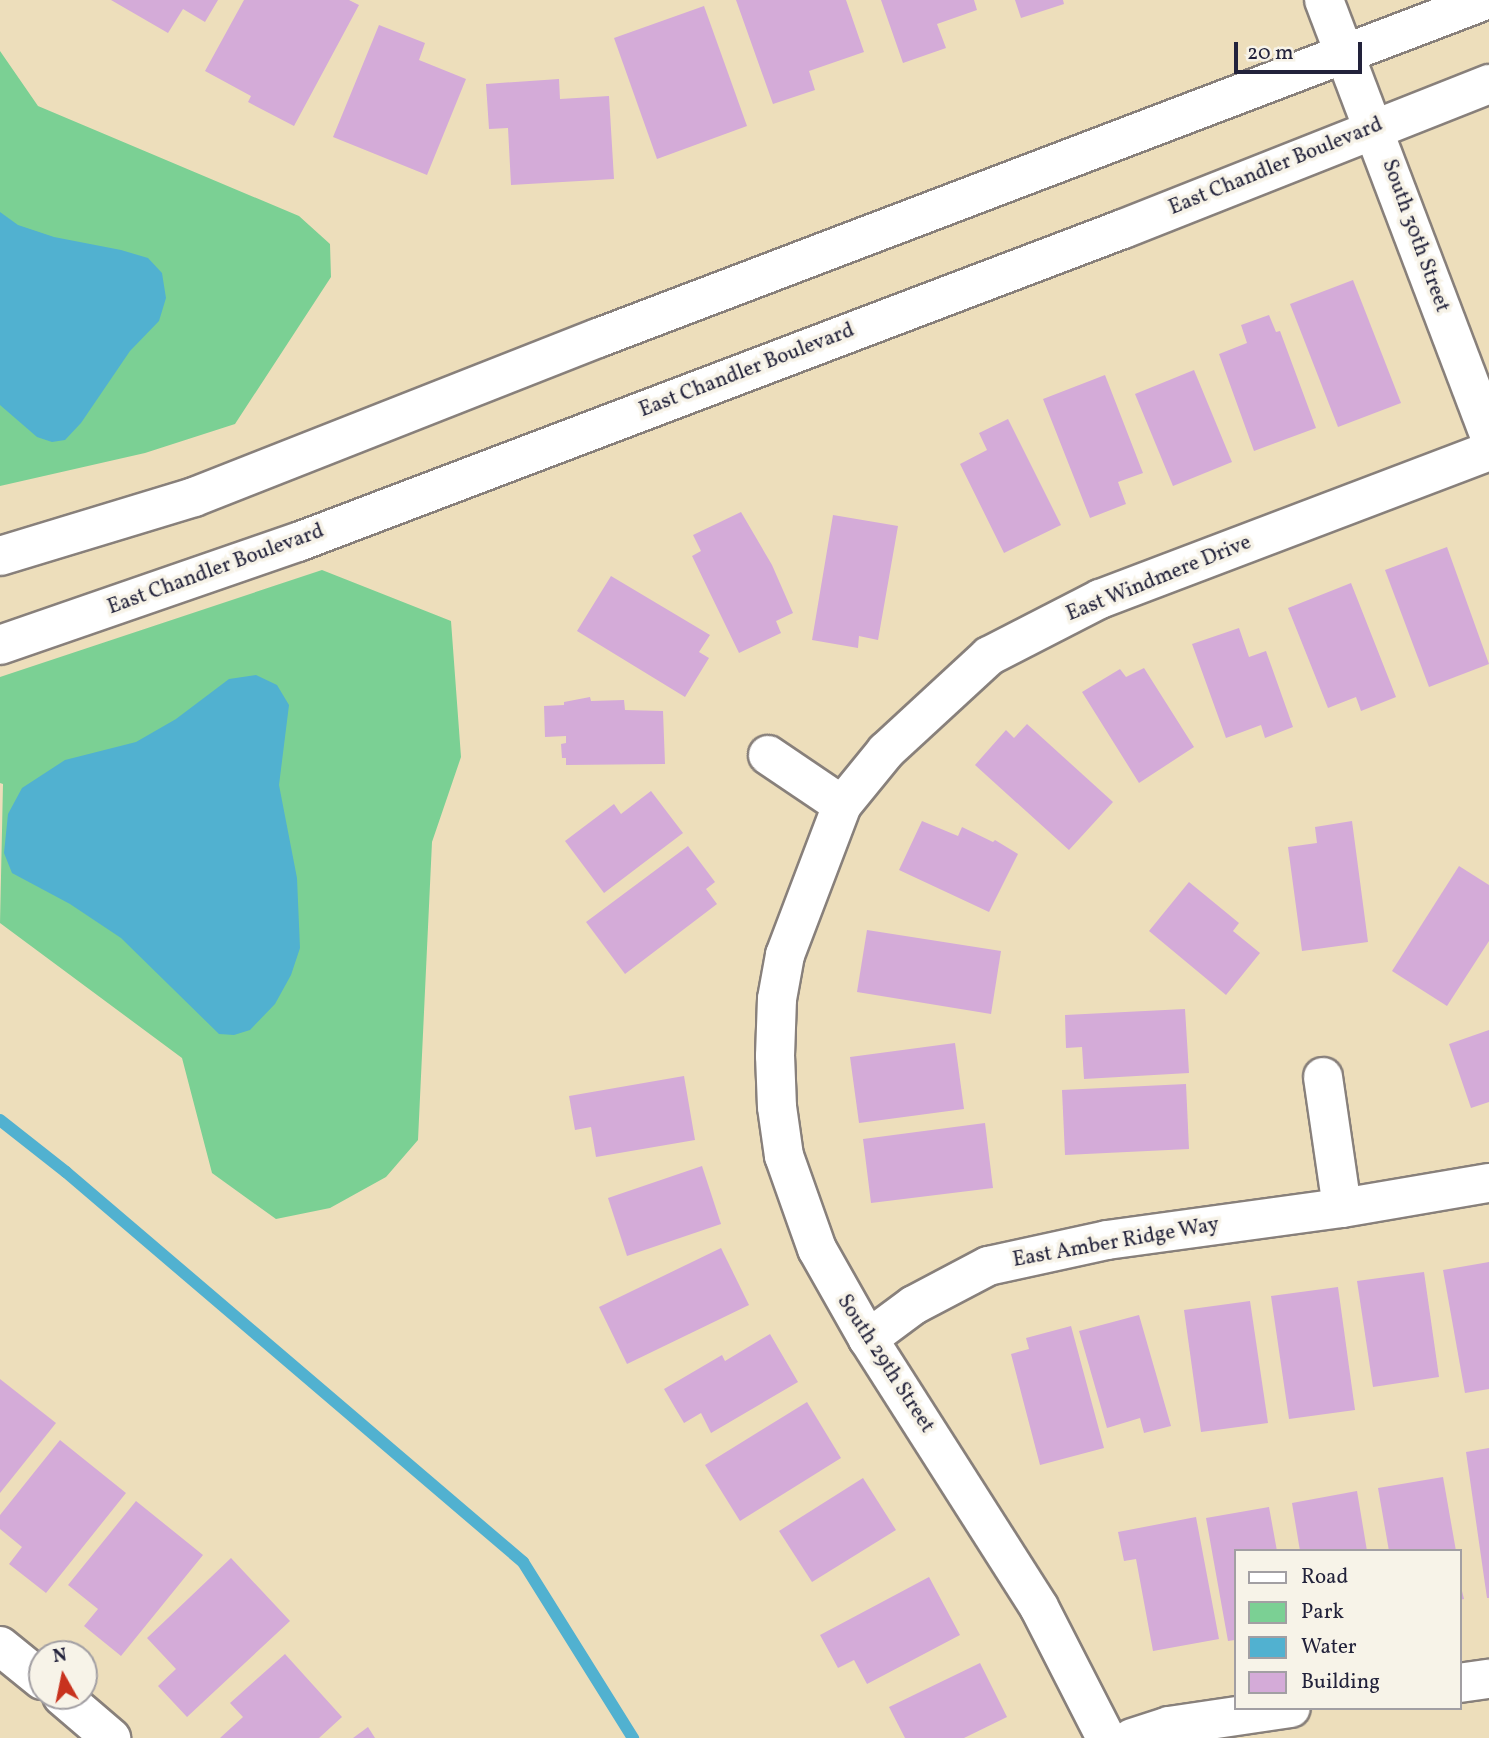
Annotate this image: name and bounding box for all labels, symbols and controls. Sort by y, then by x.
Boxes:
scale bar [1237,28,1365,72]
text: 20 m [1247,39,1293,68]
street label: East Chandler Boulevard [1165,113,1387,221]
street label: South 30th Street [1376,156,1454,316]
street label: East Chandler Boulevard [636,318,858,424]
street label: East Chandler Boulevard [104,519,328,621]
street label: East Windmere Drive [1063,530,1255,628]
street label: East Amber Ridge Way [1011,1212,1221,1274]
street label: South 29th Street [831,1290,939,1438]
legend [1234,1549,1461,1710]
text: Road [1301,1563,1348,1592]
text: Park [1301,1598,1344,1627]
text: Water [1301,1633,1357,1662]
north arrow [28,1640,98,1710]
text: N [51,1642,69,1670]
text: Building [1301,1668,1380,1697]

